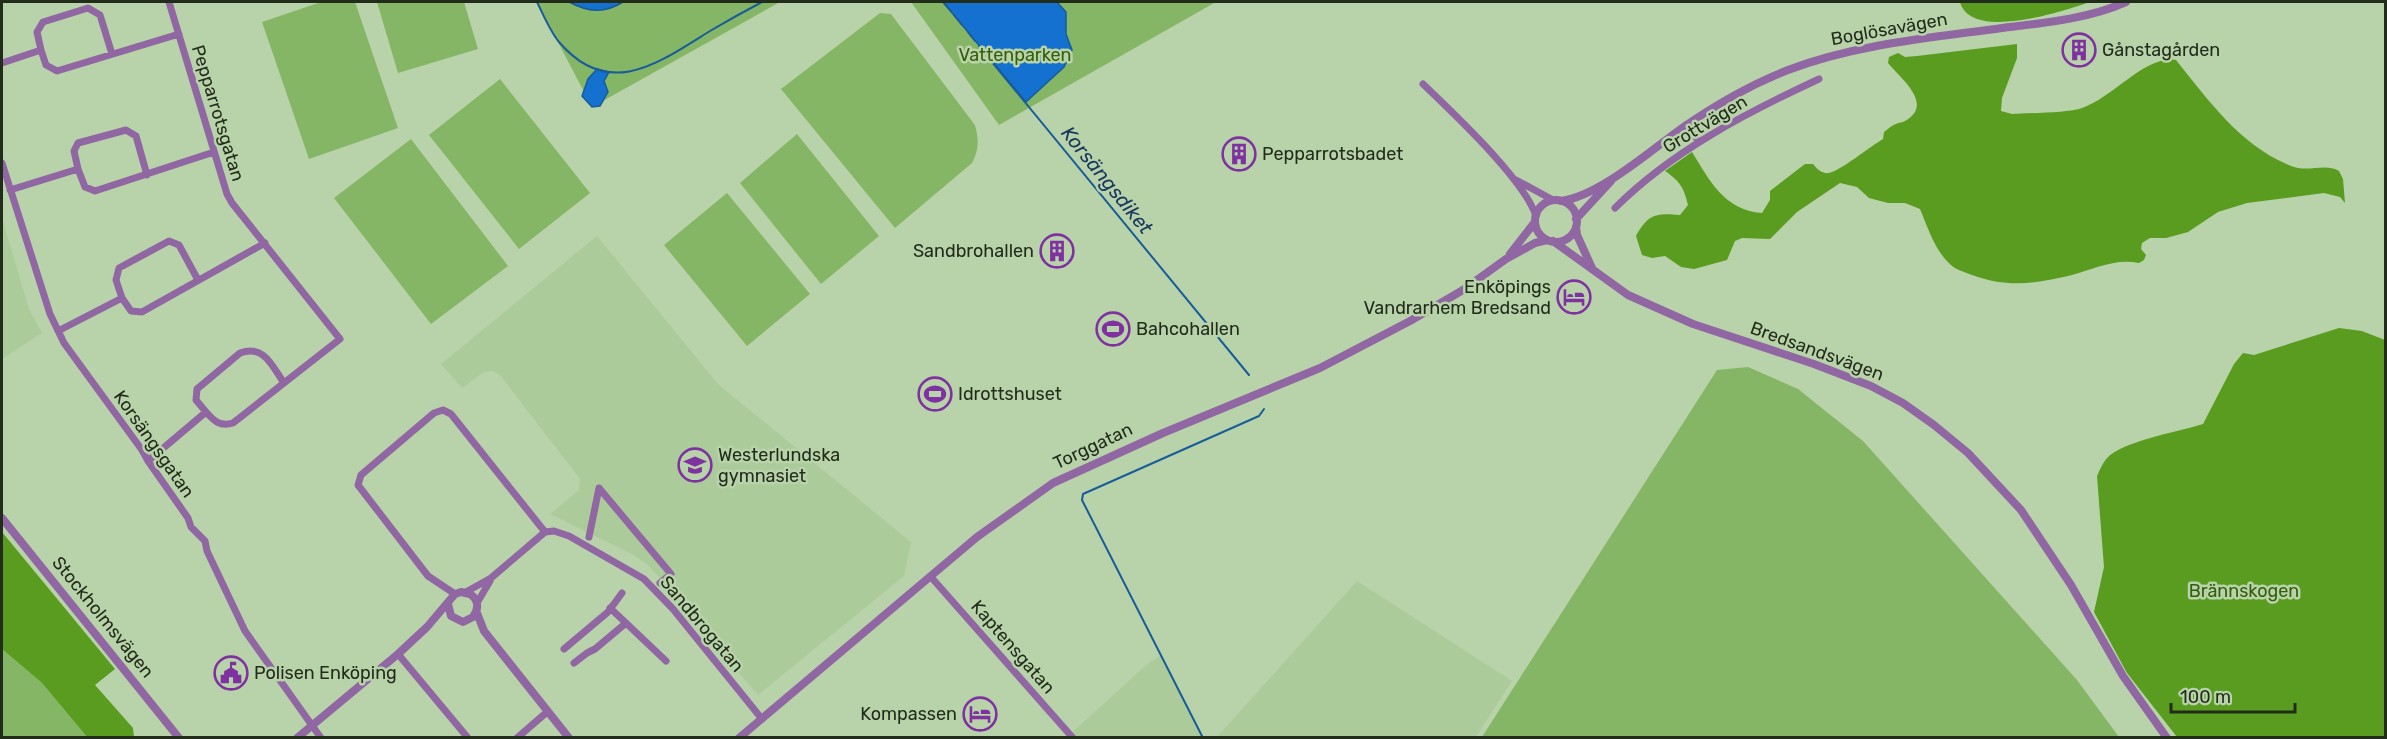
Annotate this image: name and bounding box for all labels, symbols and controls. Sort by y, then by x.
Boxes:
street label: Boglösavägen [1829,8,1949,50]
building icon: Gånstagården [2061,32,2097,68]
place label: Gånstagården [2102,39,2220,61]
street label: Pepparrotsgatan [187,42,249,184]
park label: Vattenparken [958,44,1072,66]
street label: Grottvägen [1659,90,1751,158]
water label: Korsängsdiket [1056,121,1158,239]
building icon: Pepparrotsbadet [1221,136,1257,172]
place label: Pepparrotsbadet [1262,143,1403,165]
building icon: Sandbrohallen [1039,233,1075,269]
place label: Sandbrohallen [913,240,1034,262]
place label: Enköpings Vandrarhem Bredsand [1364,276,1551,319]
hotel icon: Enköpings Vandrarhem Bredsand [1556,279,1592,315]
sports icon: Bahcohallen [1095,311,1131,347]
street label: Bredsandsvägen [1747,317,1887,385]
place label: Bahcohallen [1136,318,1240,340]
sports icon: Idrottshuset [917,376,953,412]
place label: Idrottshuset [958,383,1062,405]
street label: Korsängsgatan [109,386,199,502]
street label: Torggatan [1050,418,1136,474]
place label: Westerlundska gymnasiet [718,444,840,487]
school or university icon: Westerlundska gymnasiet [677,447,713,483]
street label: Stockholmsvägen [47,552,159,682]
street label: Sandbrogatan [655,571,749,677]
park label: Brännskogen [2189,580,2299,602]
street label: Kaptensgatan [966,596,1060,698]
public building icon: Polisen Enköping [213,655,249,691]
place label: Polisen Enköping [254,662,397,684]
scale bar [2171,676,2296,714]
text: 100 m [2180,686,2231,708]
hotel icon: Kompassen [962,696,998,732]
place label: Kompassen [860,703,957,725]

